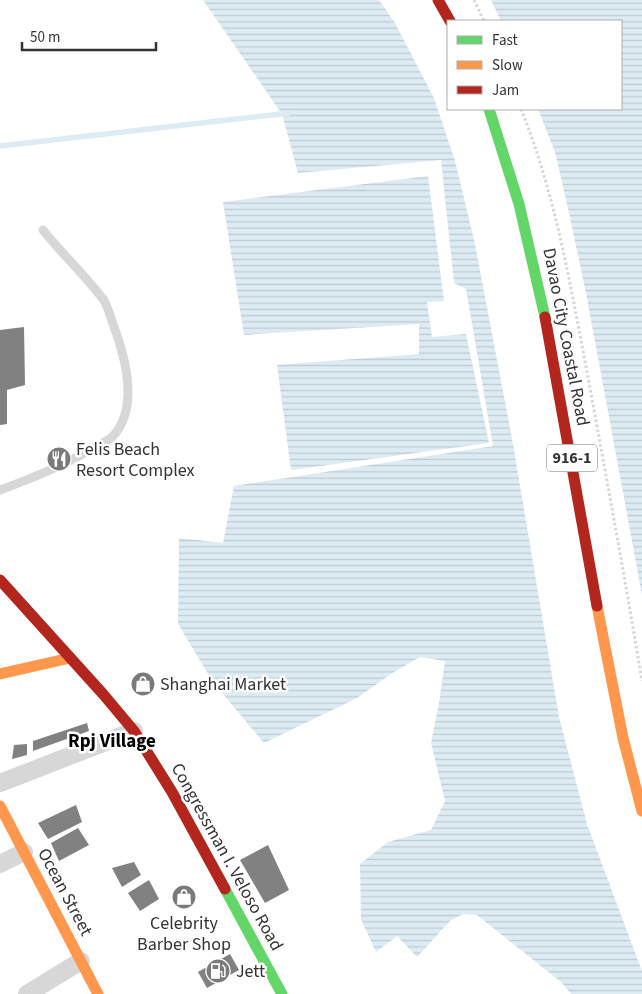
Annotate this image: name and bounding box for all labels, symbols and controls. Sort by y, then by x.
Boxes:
scale bar [22,20,156,52]
legend [447,20,622,110]
text: 50 m [30,27,60,48]
text: Fast [492,30,518,51]
text: Slow [492,55,523,76]
text: Jam [492,80,519,101]
street label: Davao City Coastal Road [536,246,596,428]
place label: Felis Beach Resort Complex [76,437,195,483]
road number: 916-1 [547,444,597,472]
restaurant icon: Felis Beach Resort Complex [46,446,72,472]
shop icon: Shanghai Market [130,671,156,697]
place label: Shanghai Market [160,672,286,697]
district label: Rpj Village [68,728,156,755]
street label: Congressman I. Veloso Road [165,759,289,955]
street label: Ocean Street [31,844,99,940]
shop icon: Celebrity Barber Shop [171,884,197,910]
place label: Celebrity Barber Shop [137,911,231,957]
fuel station icon: Jett [205,958,231,984]
place label: Jett [236,959,265,984]

